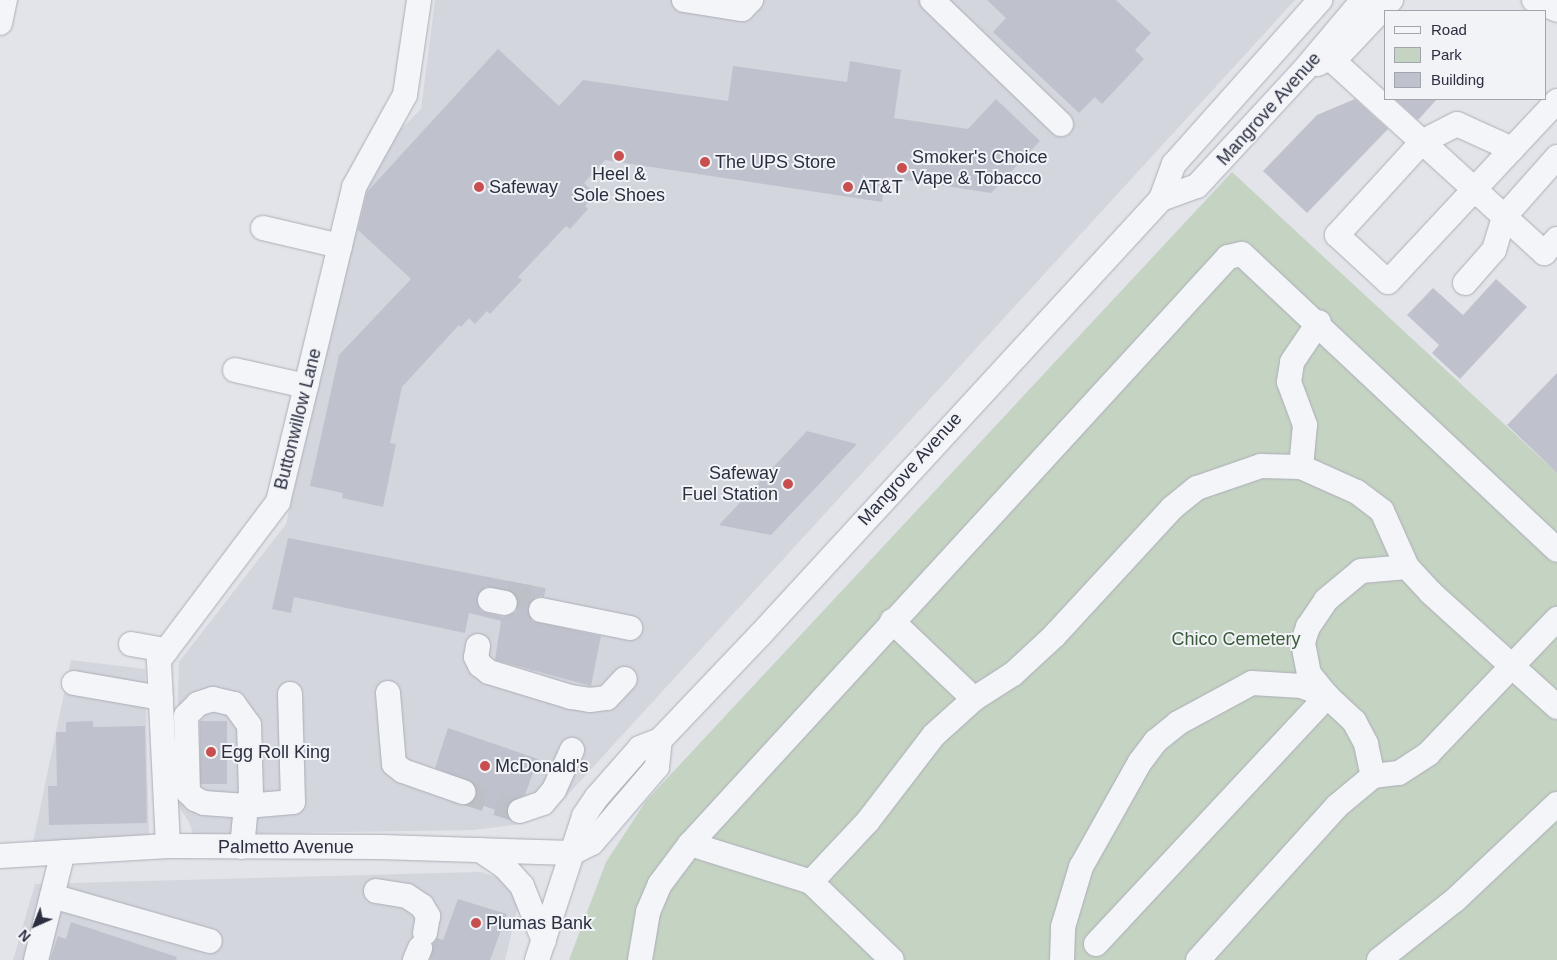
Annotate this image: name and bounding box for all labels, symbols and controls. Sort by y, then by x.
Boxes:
legend [1384,10,1547,100]
text: Road [1431,21,1467,38]
text: Park [1431,46,1462,63]
street label: Mangrove Avenue [1212,48,1326,170]
text: Building [1431,71,1484,88]
place label: Smoker's Choice Vape & Tobacco [912,147,1047,190]
marker: Heel & Sole Shoes [613,150,625,162]
place label: The UPS Store [715,151,836,173]
marker: The UPS Store [699,156,711,168]
marker: Smoker's Choice Vape & Tobacco [896,162,908,174]
place label: Heel & Sole Shoes [573,164,665,206]
place label: Safeway [489,176,558,198]
place label: AT&T [858,176,903,198]
marker: Safeway [473,181,485,193]
marker: AT&T [842,181,854,193]
street label: Buttonwillow Lane [270,346,326,492]
street label: Mangrove Avenue [853,408,967,530]
place label: Safeway Fuel Station [682,463,778,506]
marker: Safeway Fuel Station [782,478,794,490]
park label: Chico Cemetery [1171,628,1301,650]
place label: Egg Roll King [221,741,330,763]
marker: Egg Roll King [205,746,217,758]
place label: McDonald's [495,755,588,777]
marker: McDonald's [479,760,491,772]
street label: Palmetto Avenue [218,836,354,858]
north arrow [10,900,60,950]
place label: Plumas Bank [486,912,592,934]
marker: Plumas Bank [470,917,482,929]
text: N [15,927,34,945]

